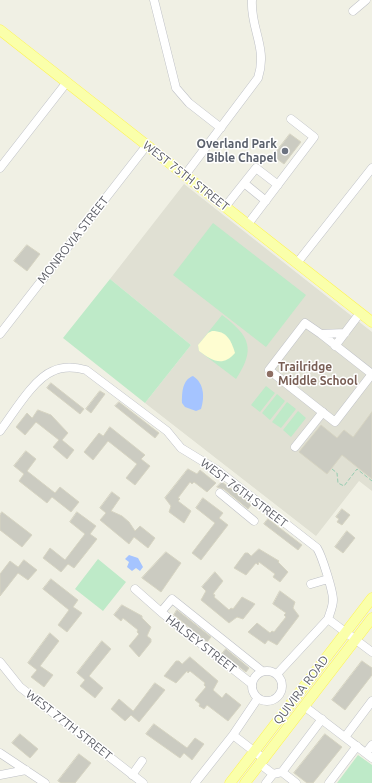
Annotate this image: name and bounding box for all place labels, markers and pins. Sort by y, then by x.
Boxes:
place label: Overland Park Bible Chapel [197,137,277,165]
marker: Overland Park Bible Chapel [280,146,290,156]
place label: Trailridge Middle School [278,360,358,388]
marker: Trailridge Middle School [265,369,275,379]

